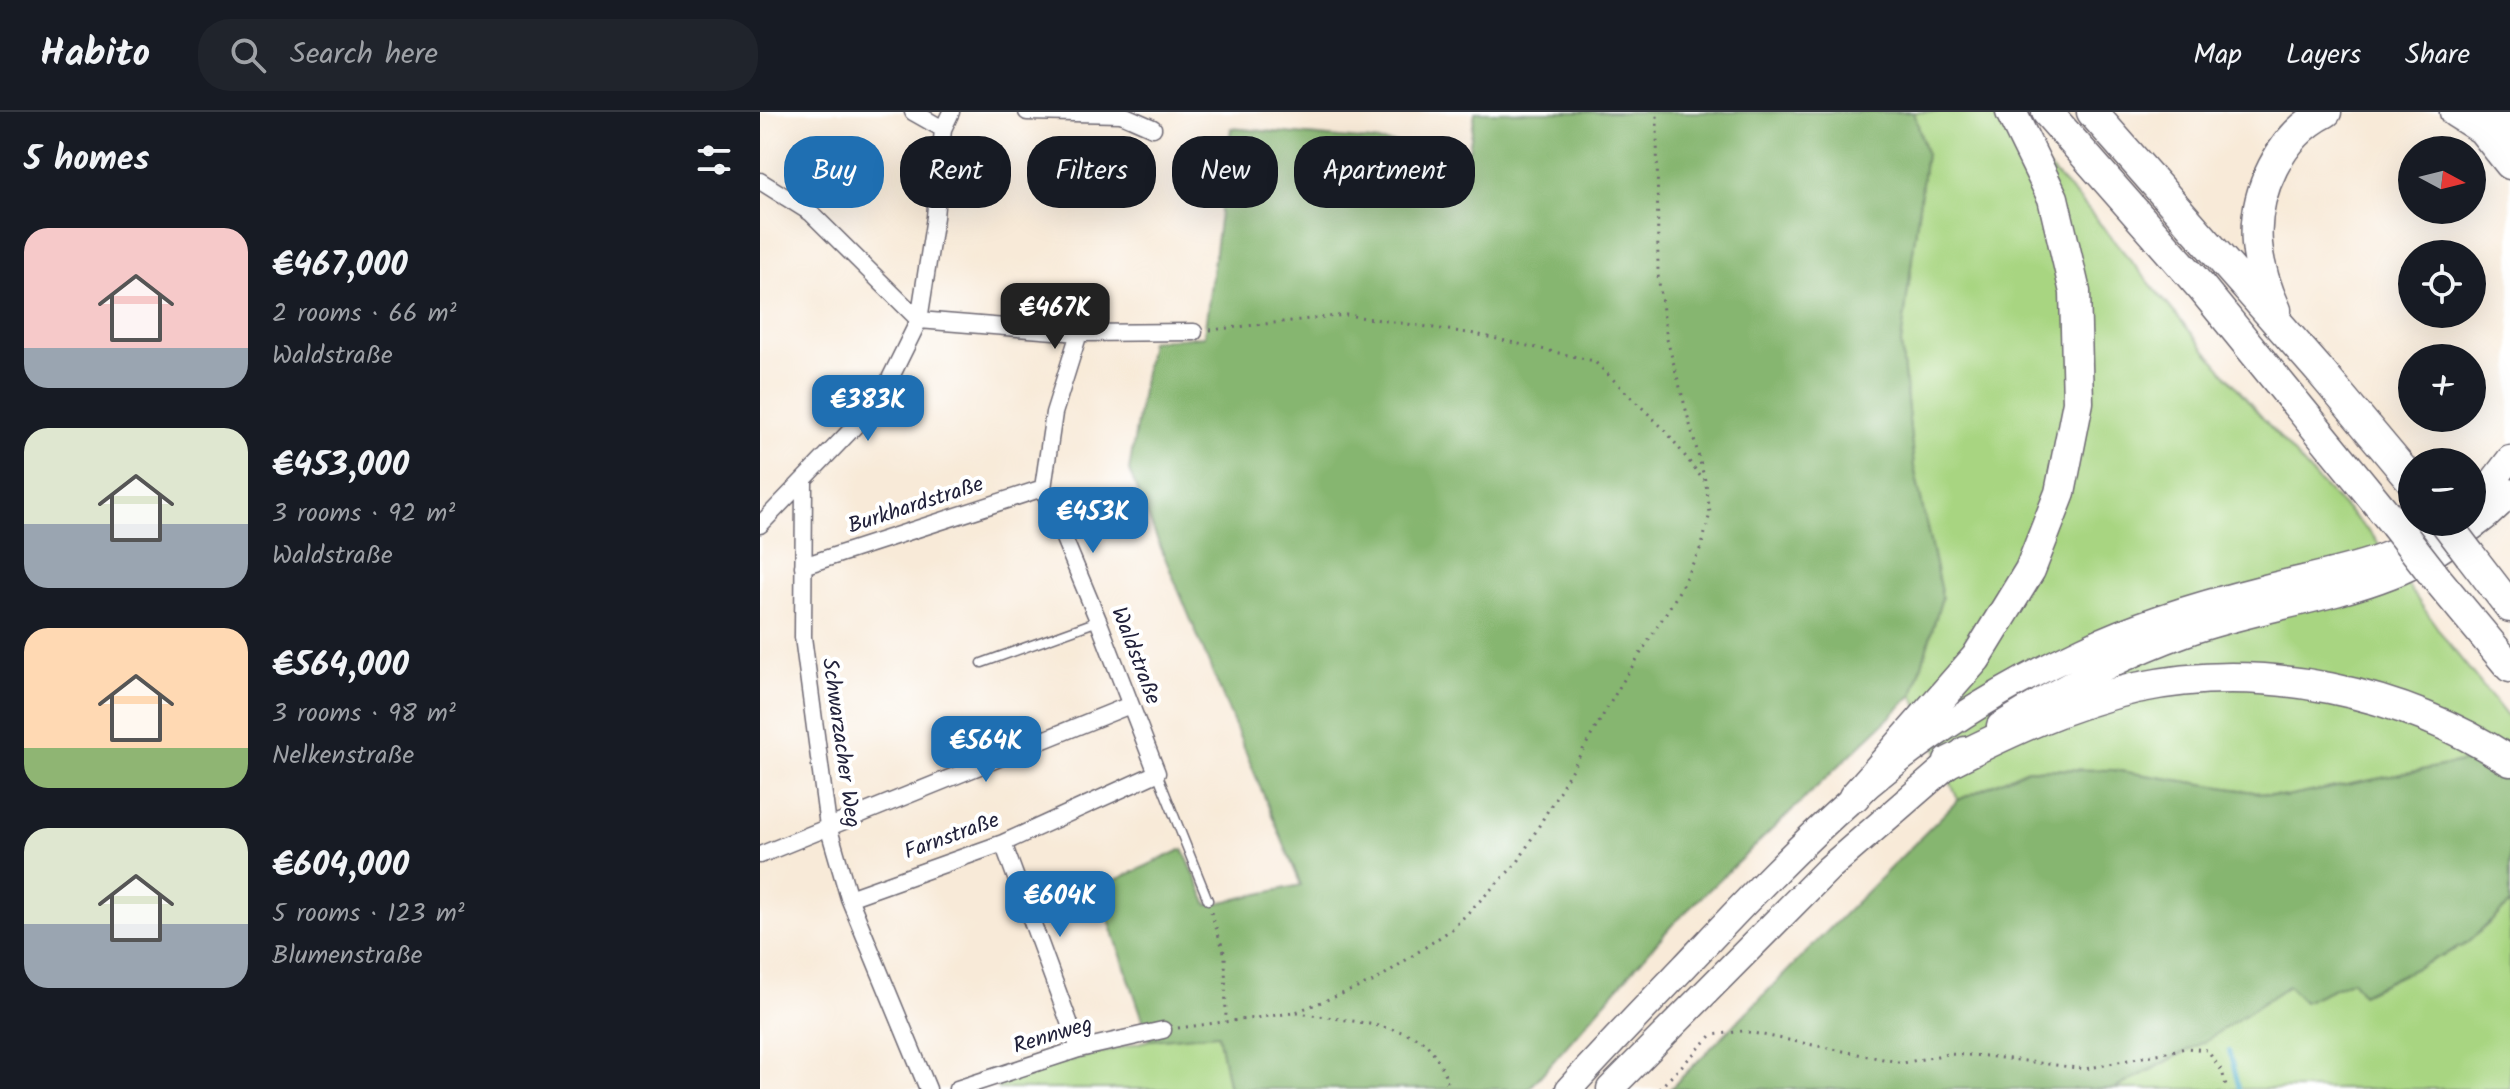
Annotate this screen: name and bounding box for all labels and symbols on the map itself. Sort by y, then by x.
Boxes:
north arrow [2398,136,2486,224]
pin: €467K [999,283,1111,351]
pin: €383K [812,375,924,443]
street label: Burkhardstraße [844,468,988,544]
pin: €453K [1037,487,1149,555]
street label: Waldstraße [1100,602,1170,710]
street label: Schwarzacher Weg [811,656,869,830]
pin: €564K [930,716,1042,784]
street label: Farnstraße [899,804,1005,870]
pin: €604K [1004,871,1116,939]
street label: Rennweg [1009,1007,1097,1065]

